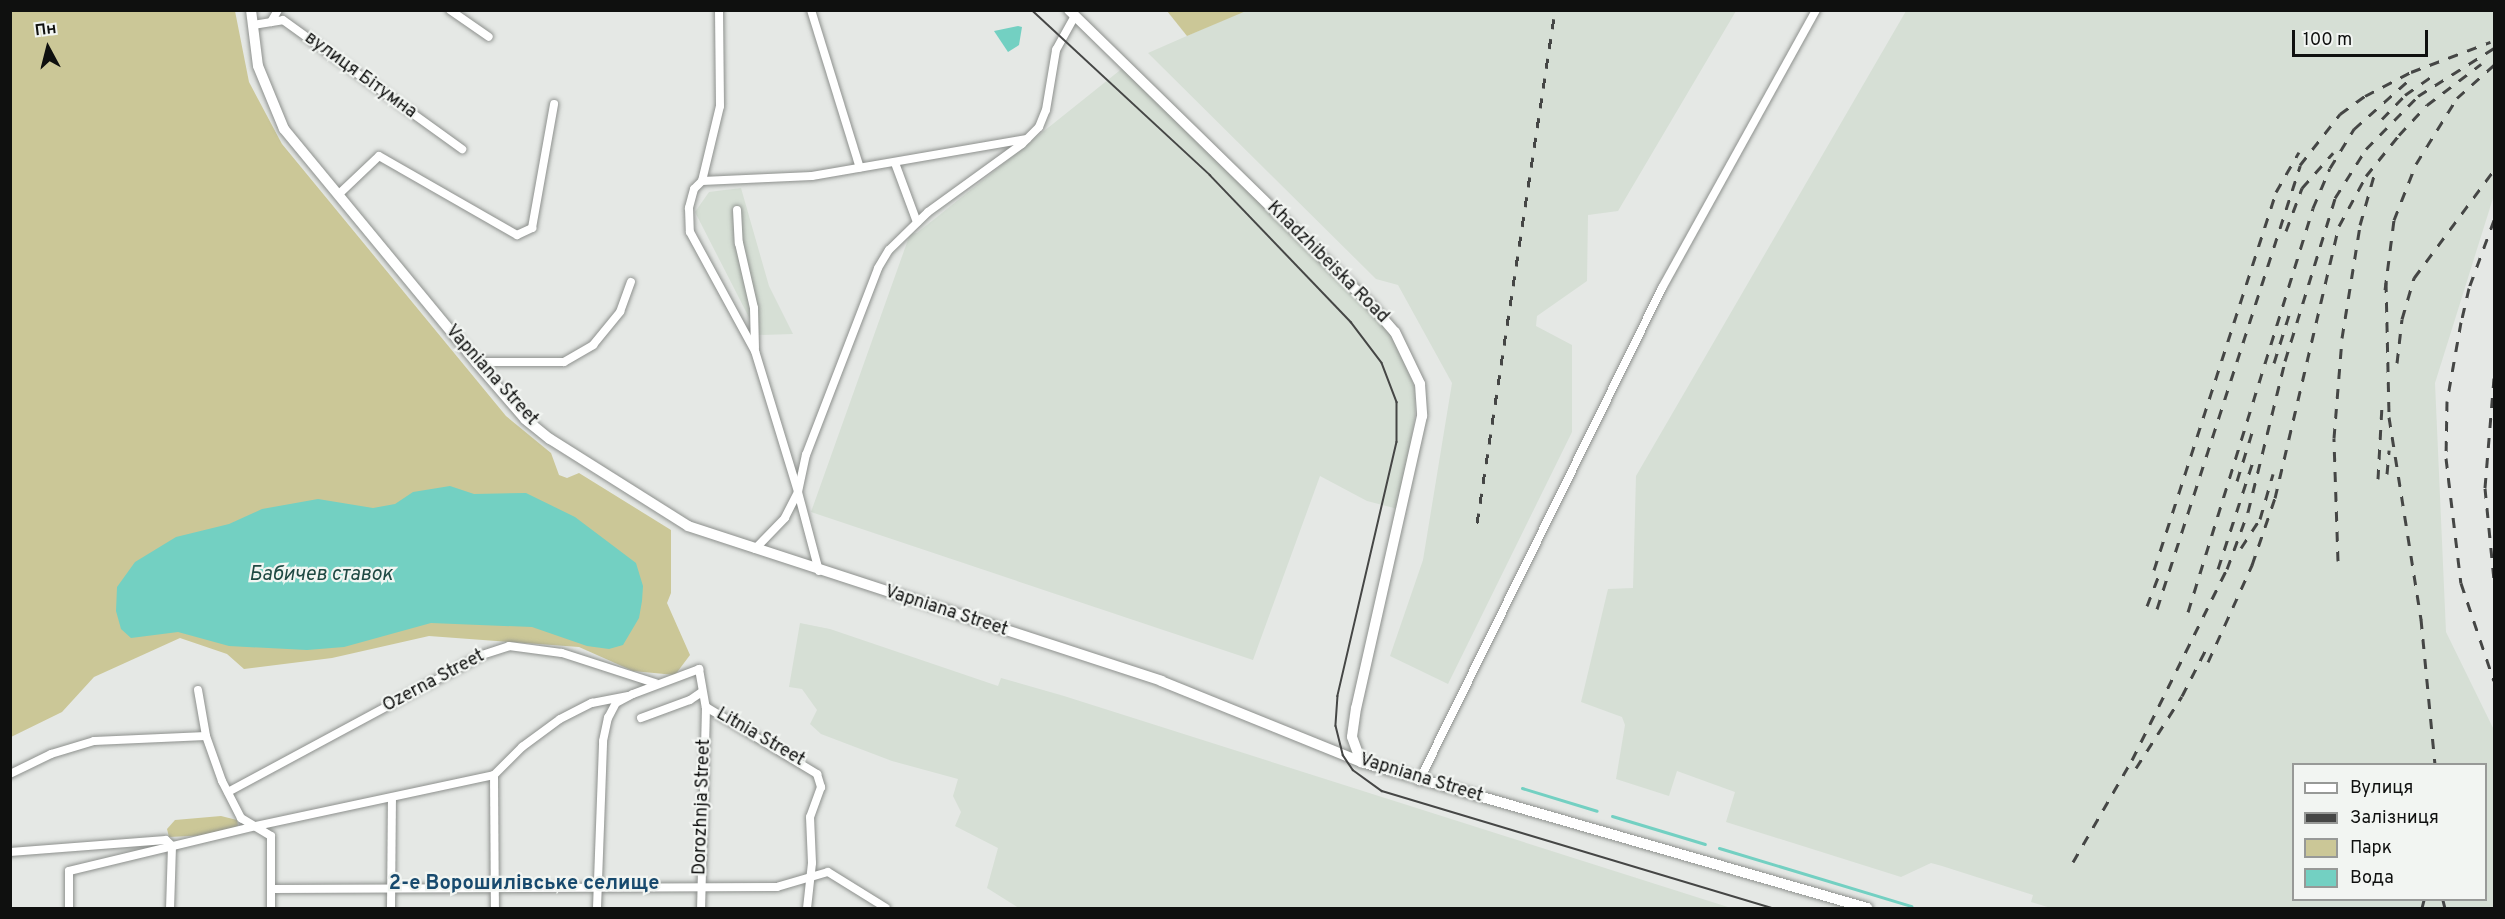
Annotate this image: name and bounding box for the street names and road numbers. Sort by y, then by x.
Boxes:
street label: вулиця Бітумна [300,28,420,124]
street label: Khadzhibeiska Road [1262,198,1392,328]
street label: Vapniana Street [440,321,542,431]
street label: Vapniana Street [882,582,1010,642]
street label: Ozerna Street [379,646,489,718]
street label: Litnia Street [712,704,808,772]
street label: Dorozhnja Street [690,738,716,876]
street label: Vapniana Street [1357,750,1485,808]

